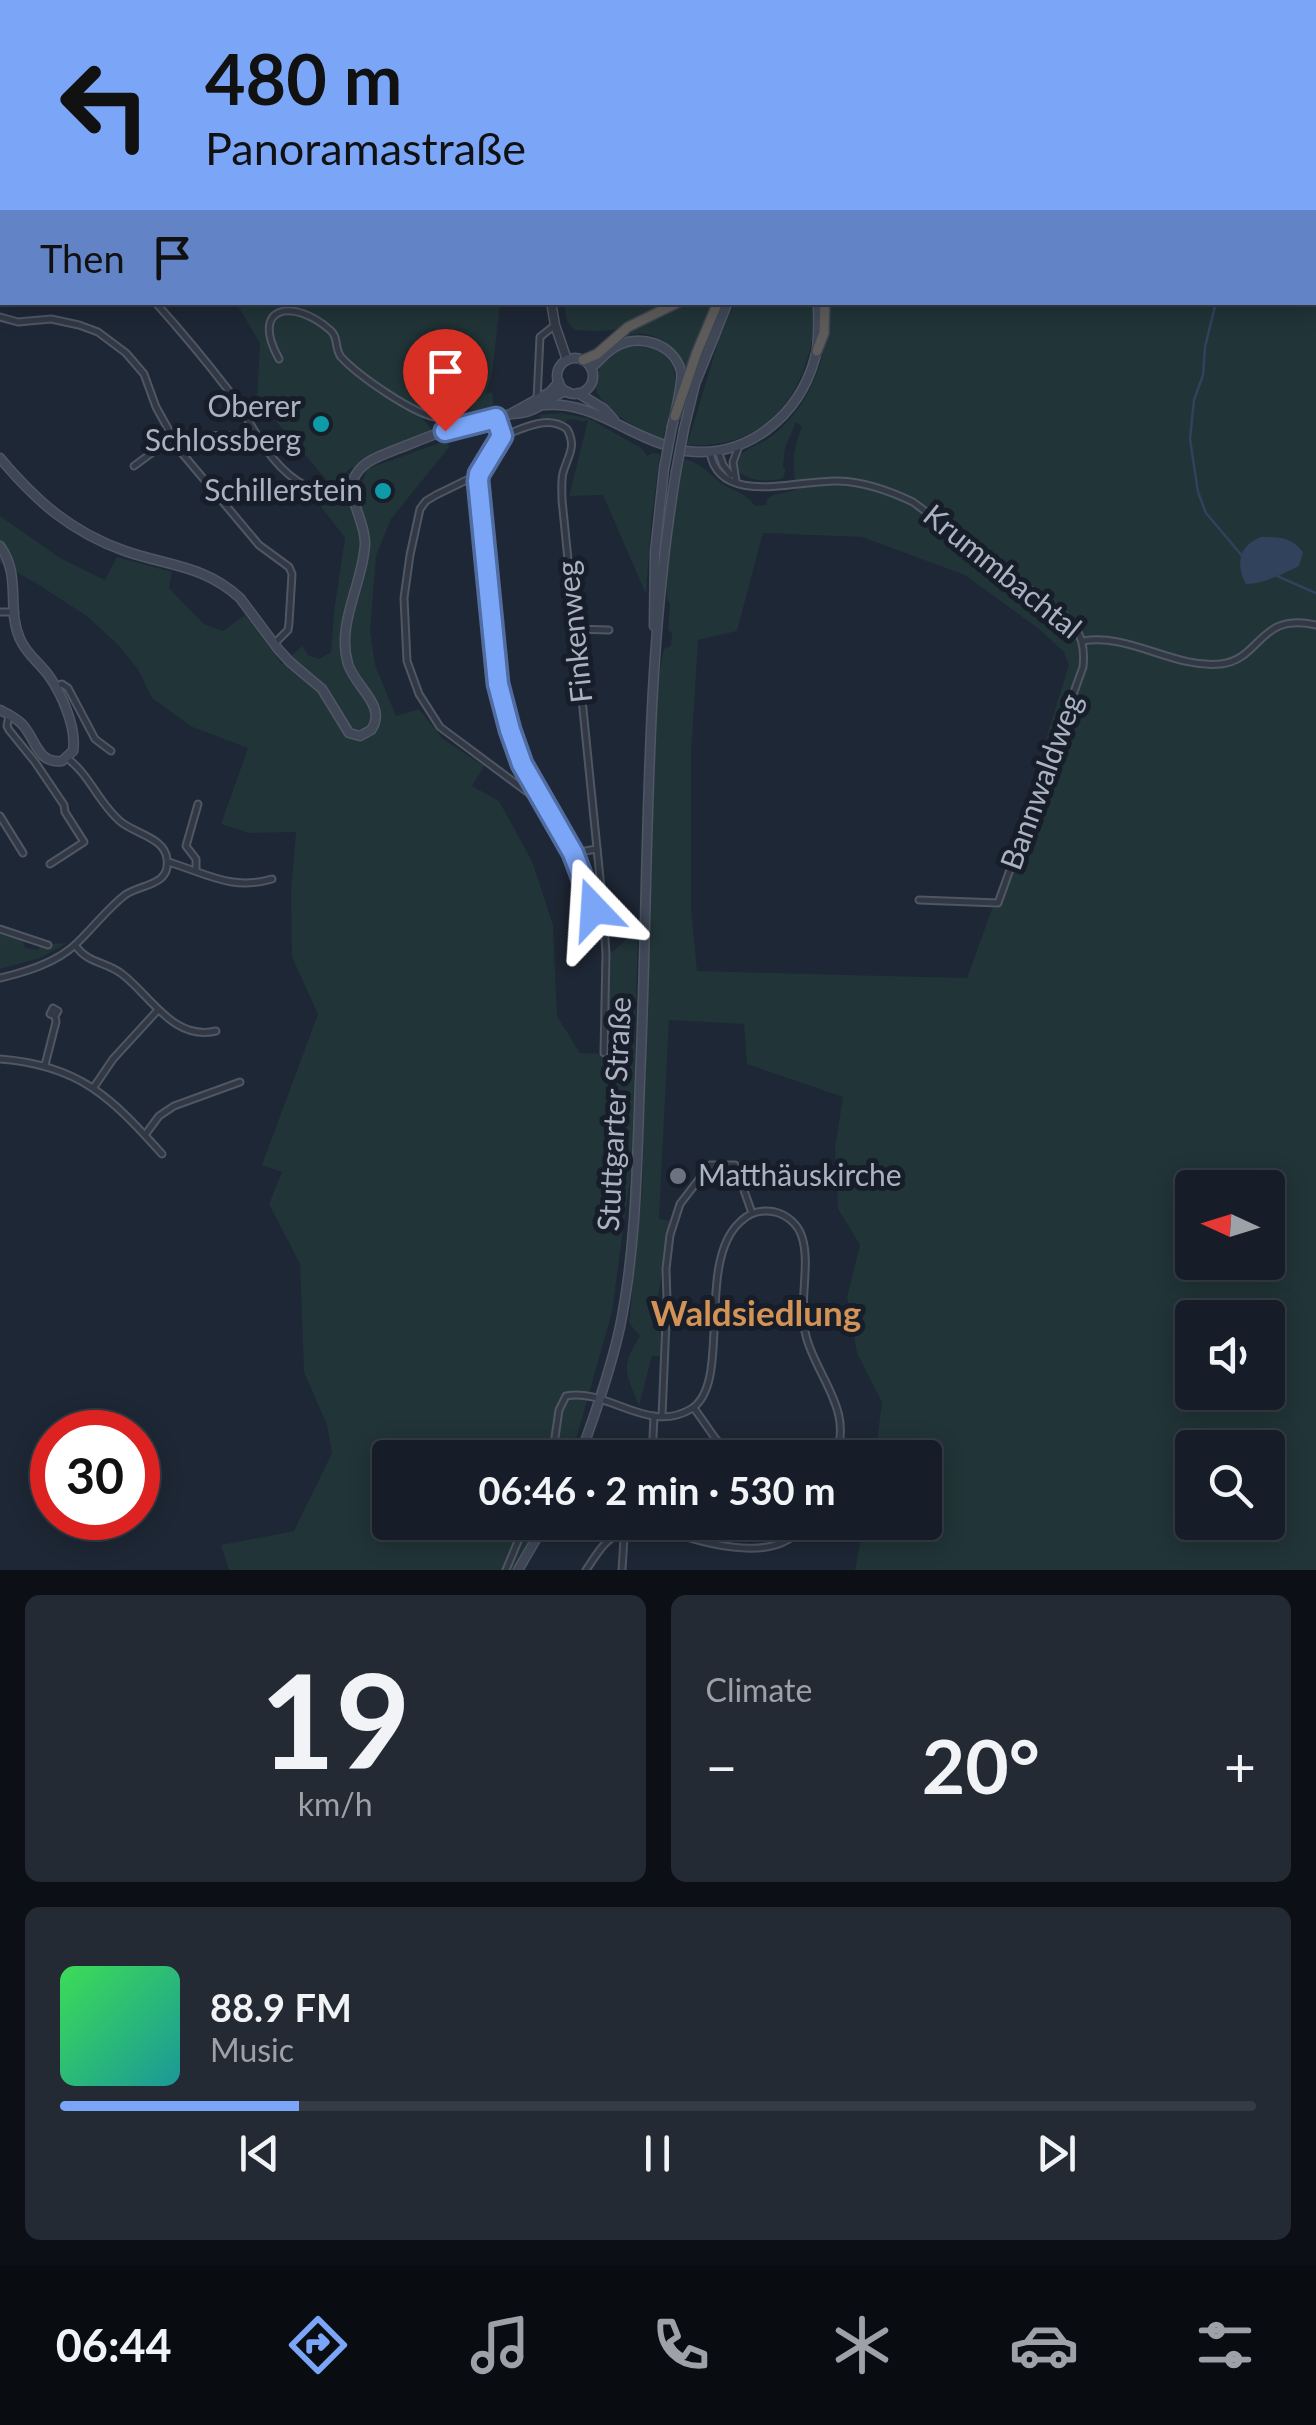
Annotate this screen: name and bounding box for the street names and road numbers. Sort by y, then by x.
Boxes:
street label: Krummbachtal [917,496,1089,645]
street label: Finkenweg [548,559,598,705]
street label: Bannwaldweg [992,688,1089,874]
street label: Stuttgarter Straße [589,996,637,1232]

